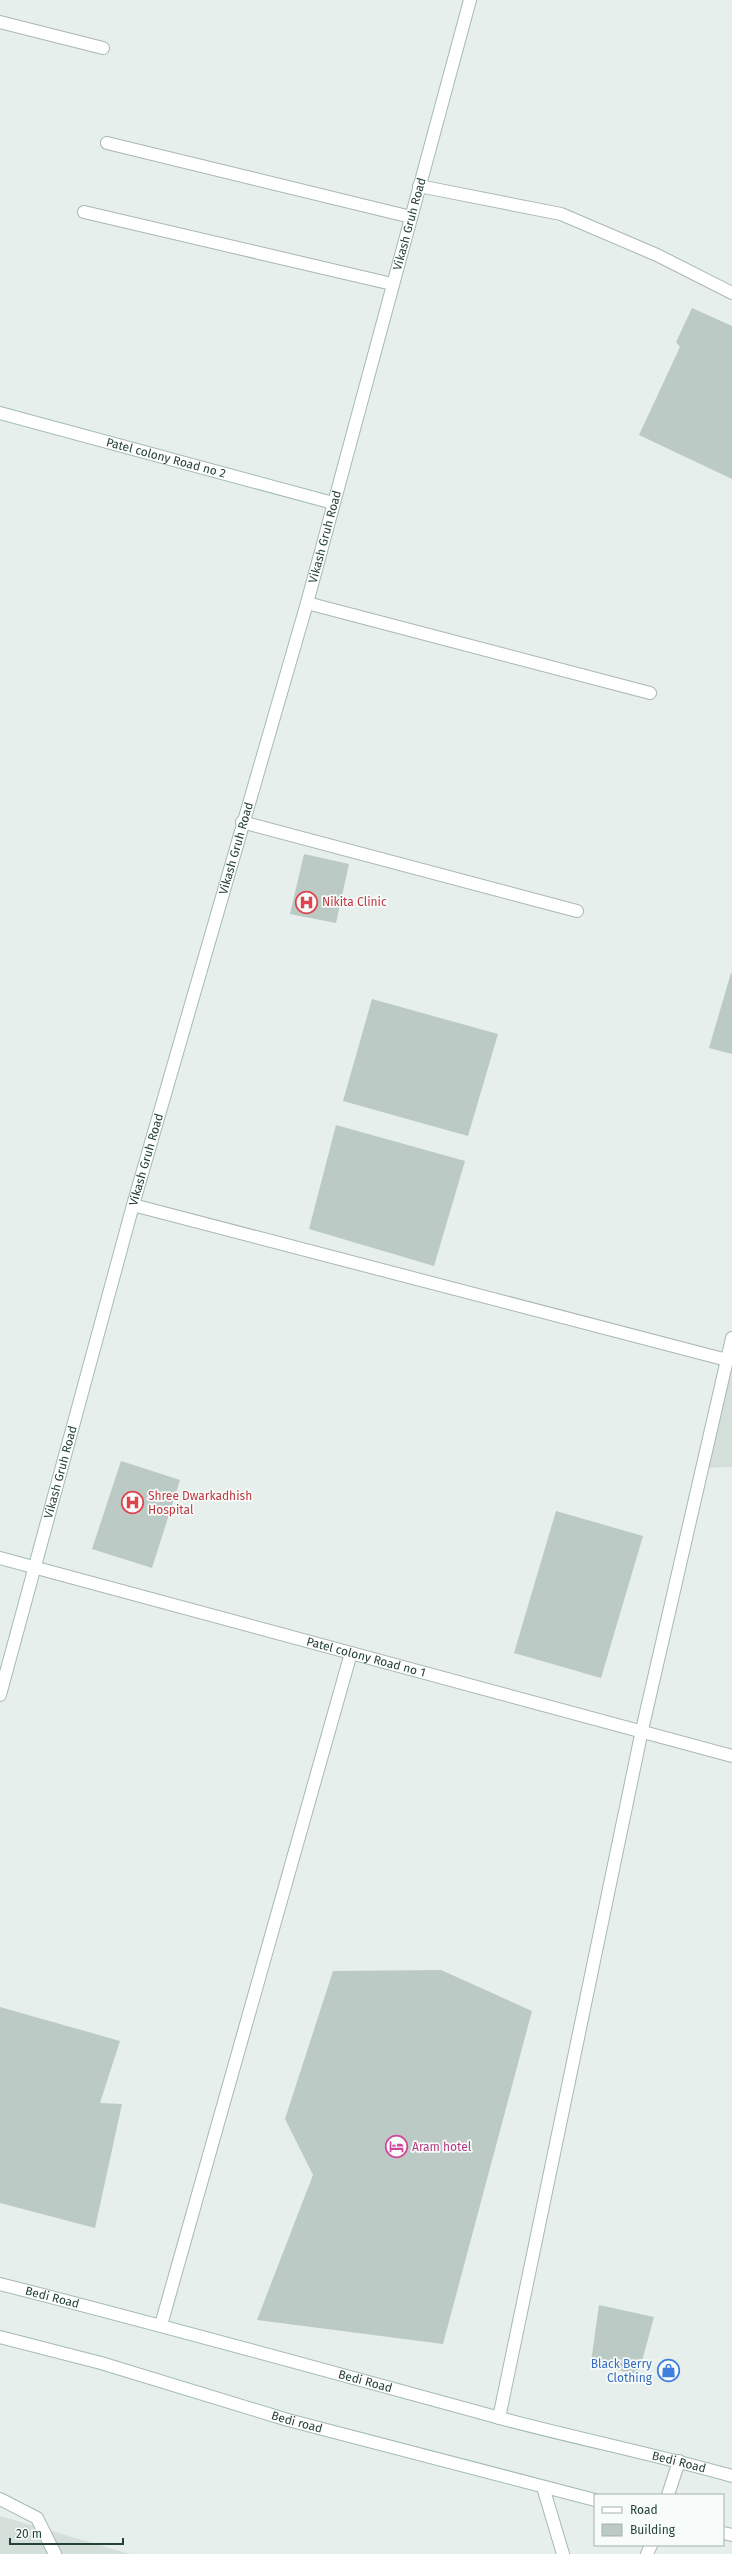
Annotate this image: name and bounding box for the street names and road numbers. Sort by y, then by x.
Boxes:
street label: Vikash Gruh Road [390,176,429,272]
street label: Patel colony Road no 2 [105,435,227,481]
street label: Vikash Gruh Road [306,489,344,585]
street label: Vikash Gruh Road [216,801,256,896]
street label: Vikash Gruh Road [126,1112,166,1207]
street label: Vikash Gruh Road [41,1424,80,1520]
street label: Patel colony Road no 1 [305,1634,427,1680]
street label: Bedi Road [24,2284,81,2311]
street label: Bedi Road [337,2367,394,2395]
street label: Bedi road [270,2408,324,2436]
street label: Bedi Road [651,2448,708,2476]

